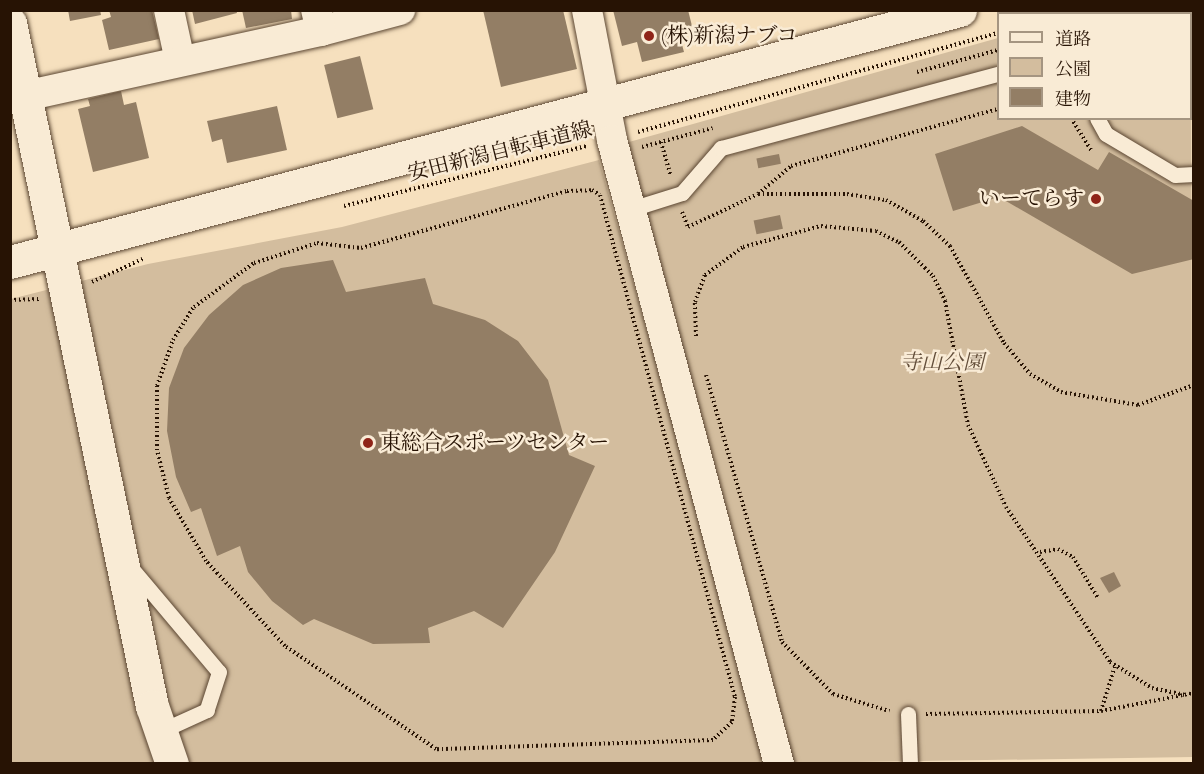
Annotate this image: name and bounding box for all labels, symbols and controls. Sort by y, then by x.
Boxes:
legend [997,12,1192,120]
place label: (株)新潟ナブコ [661,23,798,49]
text: 道路 [1055,28,1091,51]
marker: (株)新潟ナブコ [642,29,656,43]
text: 公園 [1055,58,1091,81]
text: 建物 [1055,88,1091,111]
street label: 安田新潟自転車道線 [405,117,595,187]
place label: いーてらす [979,186,1084,212]
marker: いーてらす [1089,192,1103,206]
park label: 寺山公園 [900,350,984,376]
place label: 東総合スポーツセンター [380,430,611,456]
marker: 東総合スポーツセンター [361,436,375,450]

